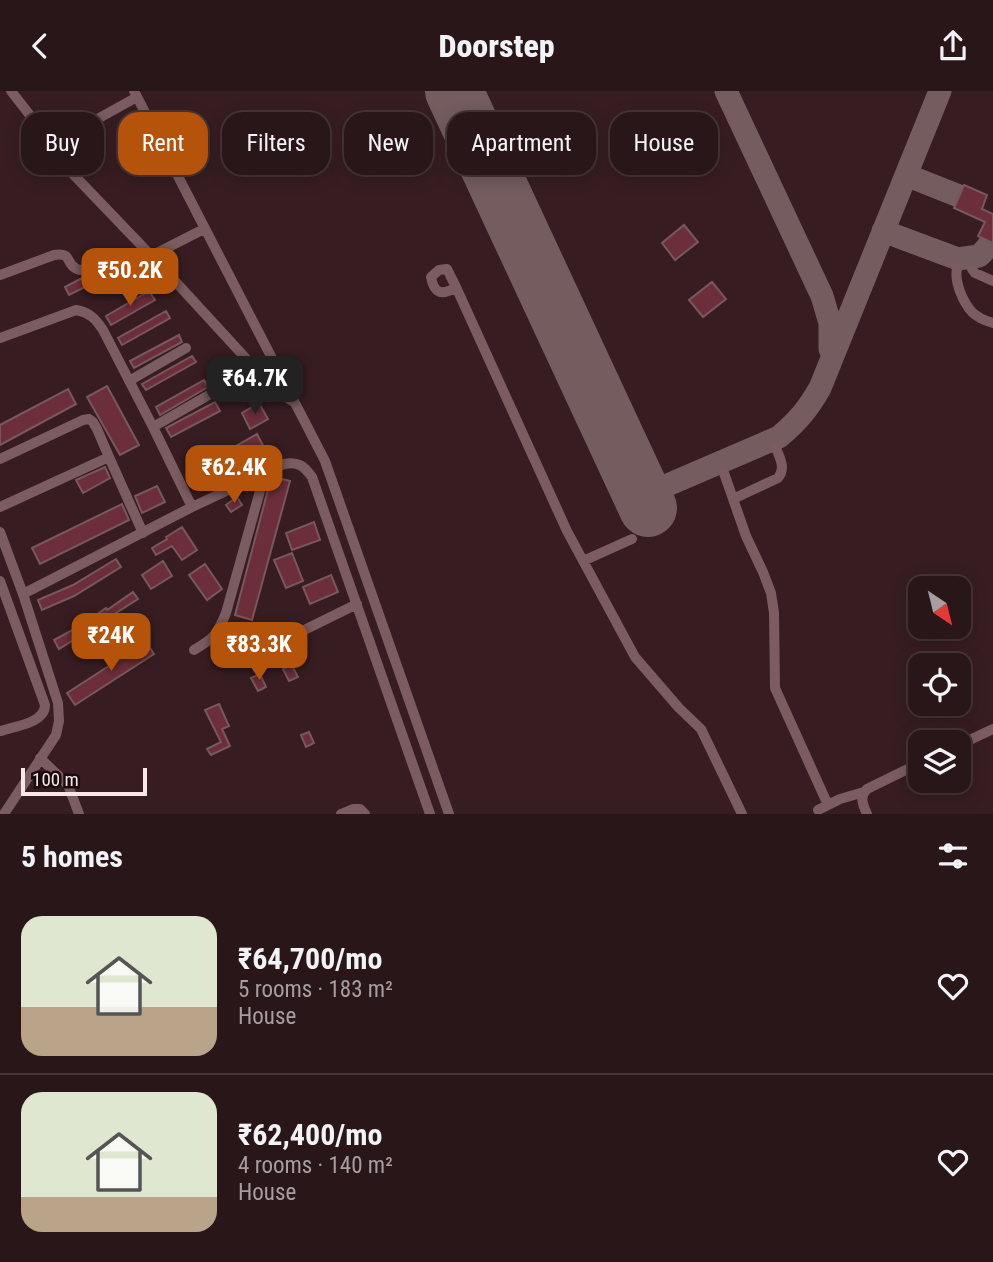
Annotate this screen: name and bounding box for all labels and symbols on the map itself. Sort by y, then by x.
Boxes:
pin: ₹50.2K [73,249,187,308]
pin: ₹64.7K [198,357,312,416]
pin: ₹62.4K [177,445,291,505]
north arrow [908,576,971,639]
pin: ₹24K [70,613,152,673]
pin: ₹83.3K [202,623,316,682]
scale bar [21,765,147,797]

